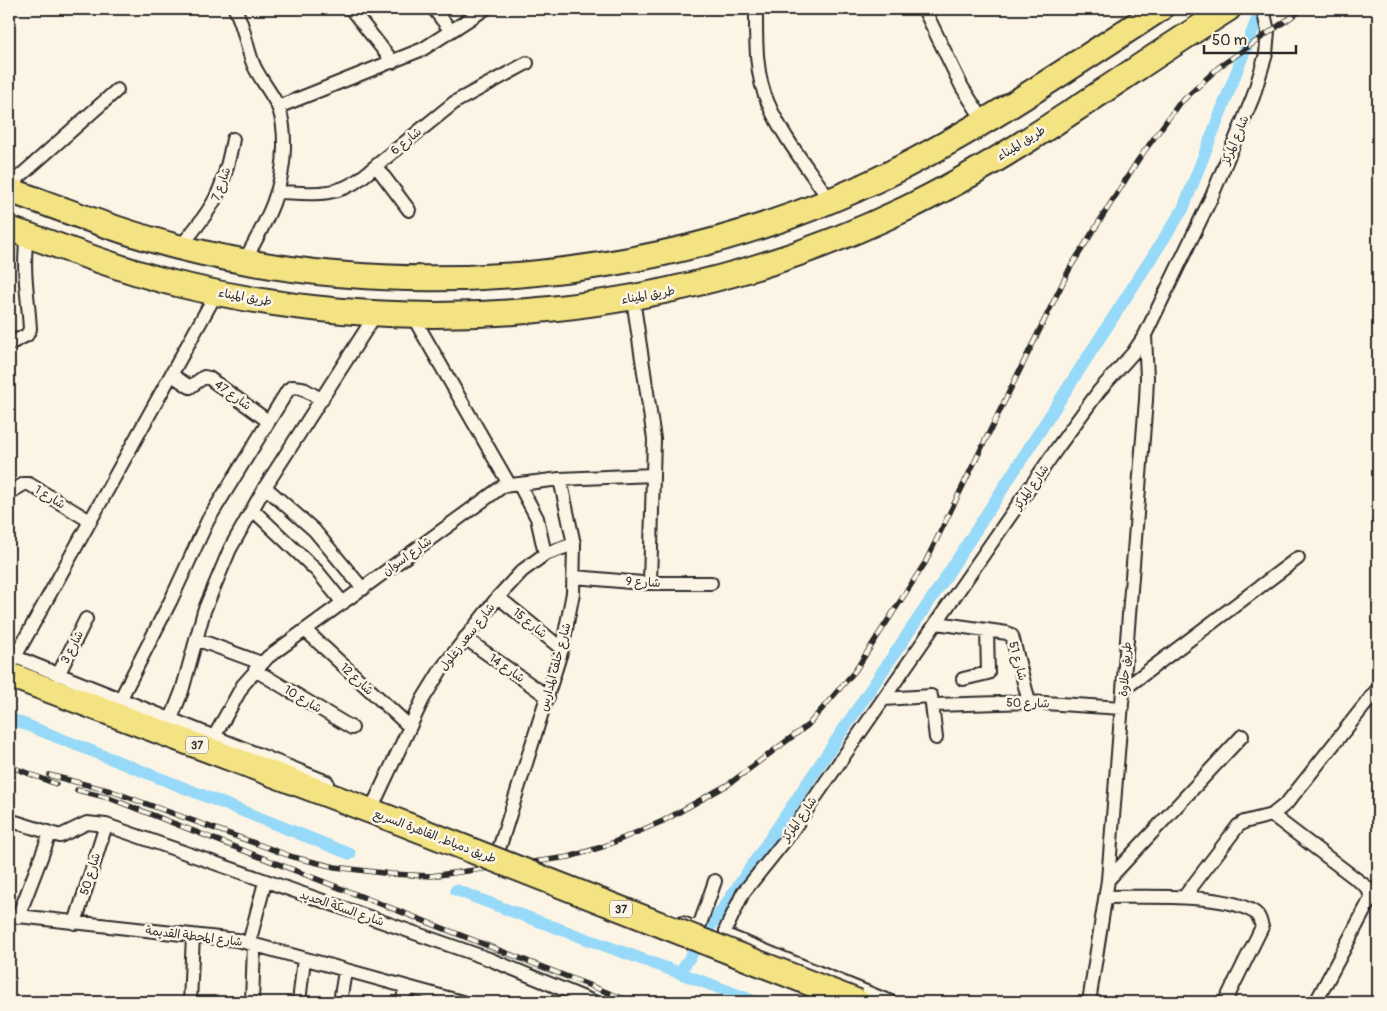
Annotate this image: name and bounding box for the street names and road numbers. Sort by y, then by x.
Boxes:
street label: شارع المركز [1218,113,1253,168]
street label: طريق الميناء [994,123,1048,164]
street label: شارع 6 [388,124,425,159]
street label: شارع 7 [208,165,235,203]
street label: طريق الميناء [620,283,676,308]
street label: طريق الميناء [217,285,273,310]
street label: شارع 47 [211,377,254,415]
street label: شارع المركز [1010,462,1053,514]
street label: شارع 1 [31,482,68,513]
street label: شارع اسوان [380,534,435,580]
street label: شارع 9 [625,574,661,592]
street label: شارع سعد زغلول [436,601,499,675]
street label: شارع 15 [509,605,550,643]
street label: شارع خلف المدارس [536,621,575,713]
street label: شارع 3 [58,628,88,667]
street label: شارع 51 [1004,640,1030,683]
street label: طريق حلاوة [1116,641,1135,697]
street label: شارع 14 [485,651,527,687]
street label: شارع 12 [336,660,376,699]
street label: شارع 10 [281,682,324,717]
street label: شارع 50 [1006,696,1050,712]
road number: 37 [186,736,208,754]
street label: شارع المركز [778,794,821,846]
street label: طريق دمياط, القاهرة السريع [371,806,498,868]
street label: شارع 50 [77,851,105,897]
street label: شارع السكة الحديد [297,887,386,931]
road number: 37 [610,901,632,918]
street label: شارع المحطة القديمة [144,923,243,951]

